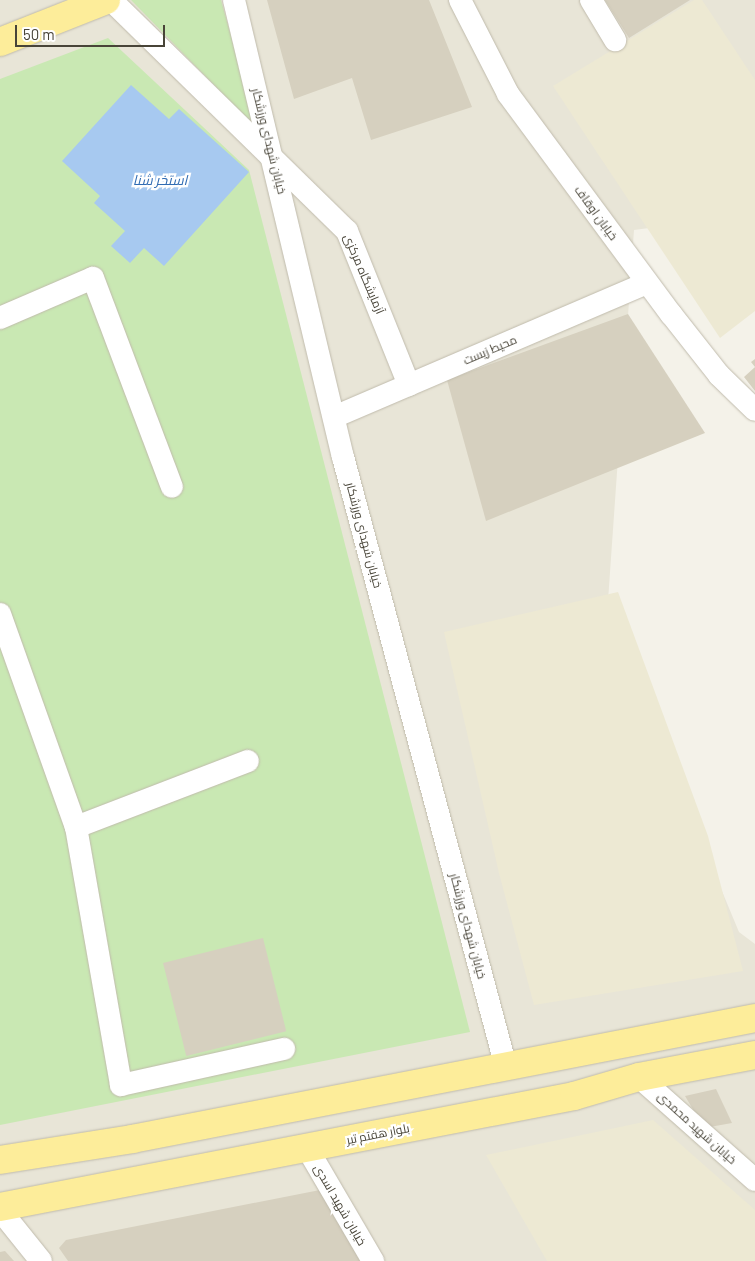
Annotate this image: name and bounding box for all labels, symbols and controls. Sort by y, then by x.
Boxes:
scale bar [18,15,168,47]
text: 50 m [23,25,55,43]
street label: خیابان شهدای ورزشکار [249,86,289,196]
water label: استخر شنا [133,172,187,188]
street label: خیابان اوقاف [571,183,621,243]
street label: آزمایشگاه مرکزی [341,232,387,316]
street label: محیط زیست [461,332,519,368]
street label: خیابان شهدای ورزشکار [343,481,385,589]
street label: خیابان شهدای ورزشکار [447,872,489,980]
street label: خیابان شهید محمدی [655,1089,739,1167]
street label: بلوار هفتم تیر [345,1121,411,1147]
street label: خیابان شهید اسدی [311,1162,369,1248]

